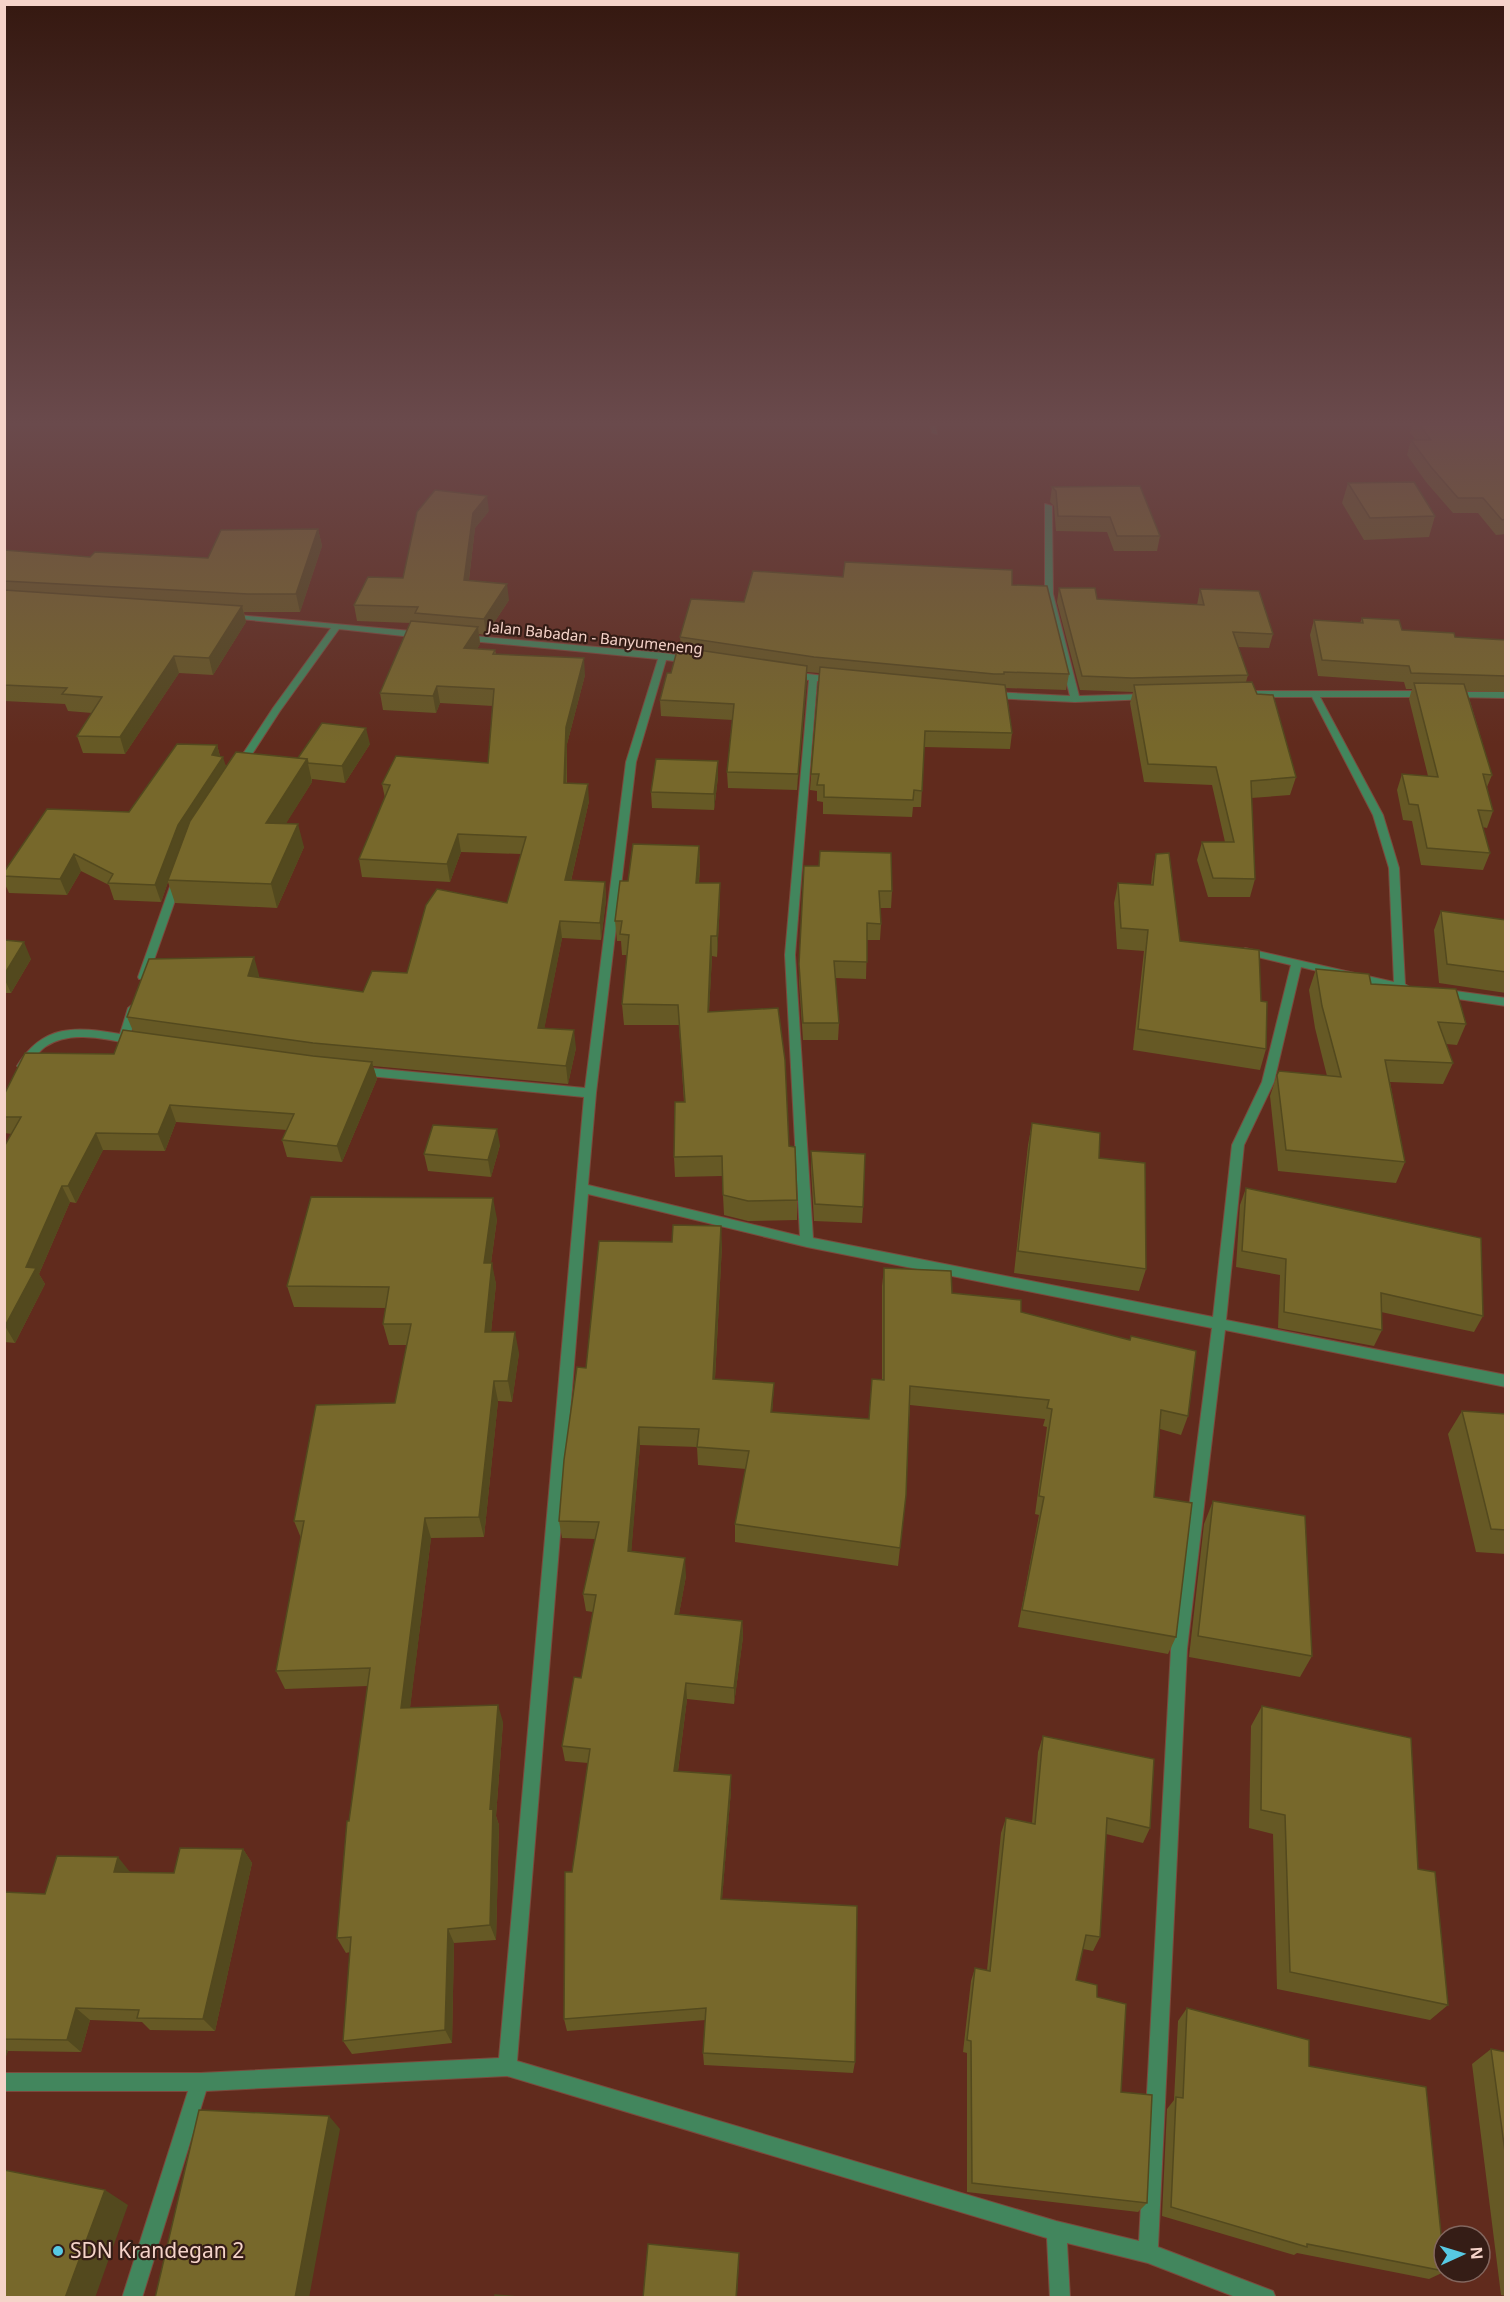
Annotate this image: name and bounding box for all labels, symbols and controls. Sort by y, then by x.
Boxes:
street label: Jalan Babadan - Banyumeneng [484,616,704,658]
north arrow [1432,2224,1492,2284]
place label: SDN Krandegan 2 [70,2236,244,2264]
marker: SDN Krandegan 2 [51,2244,65,2258]
text: N [1466,2246,1488,2260]

